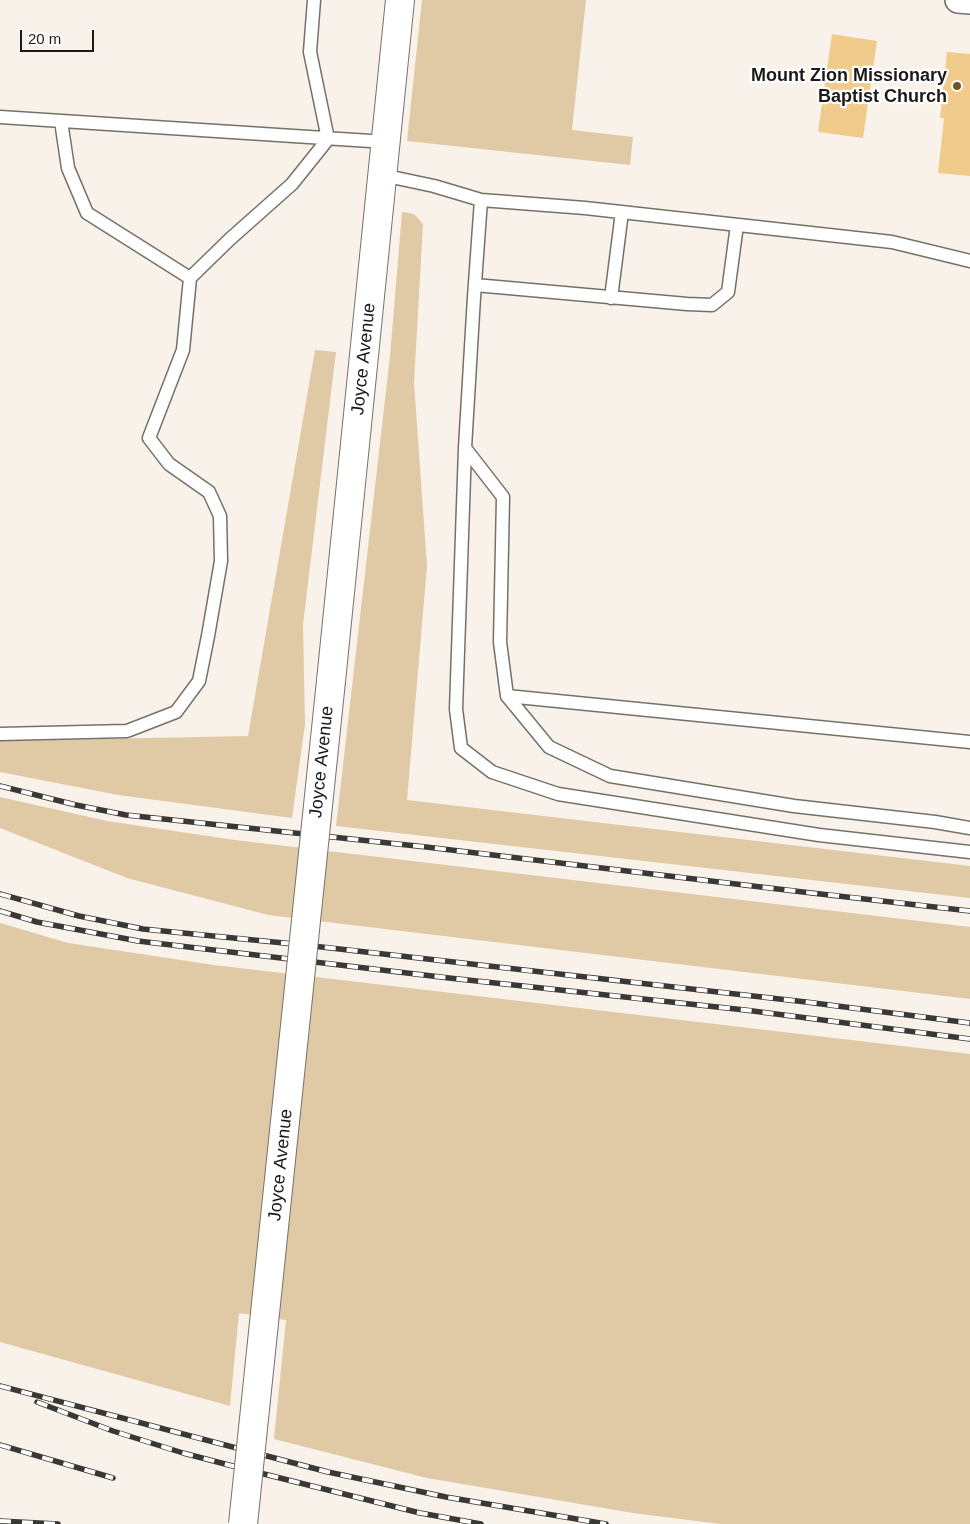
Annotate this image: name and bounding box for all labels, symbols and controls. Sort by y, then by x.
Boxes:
scale bar [22,20,96,52]
text: 20 m [28,30,61,47]
place label: Mount Zion Missionary Baptist Church [751,65,947,108]
marker: Mount Zion Missionary Baptist Church [951,80,963,92]
street label: Joyce Avenue [347,302,381,416]
street label: Joyce Avenue [305,705,339,819]
street label: Joyce Avenue [264,1108,298,1222]

